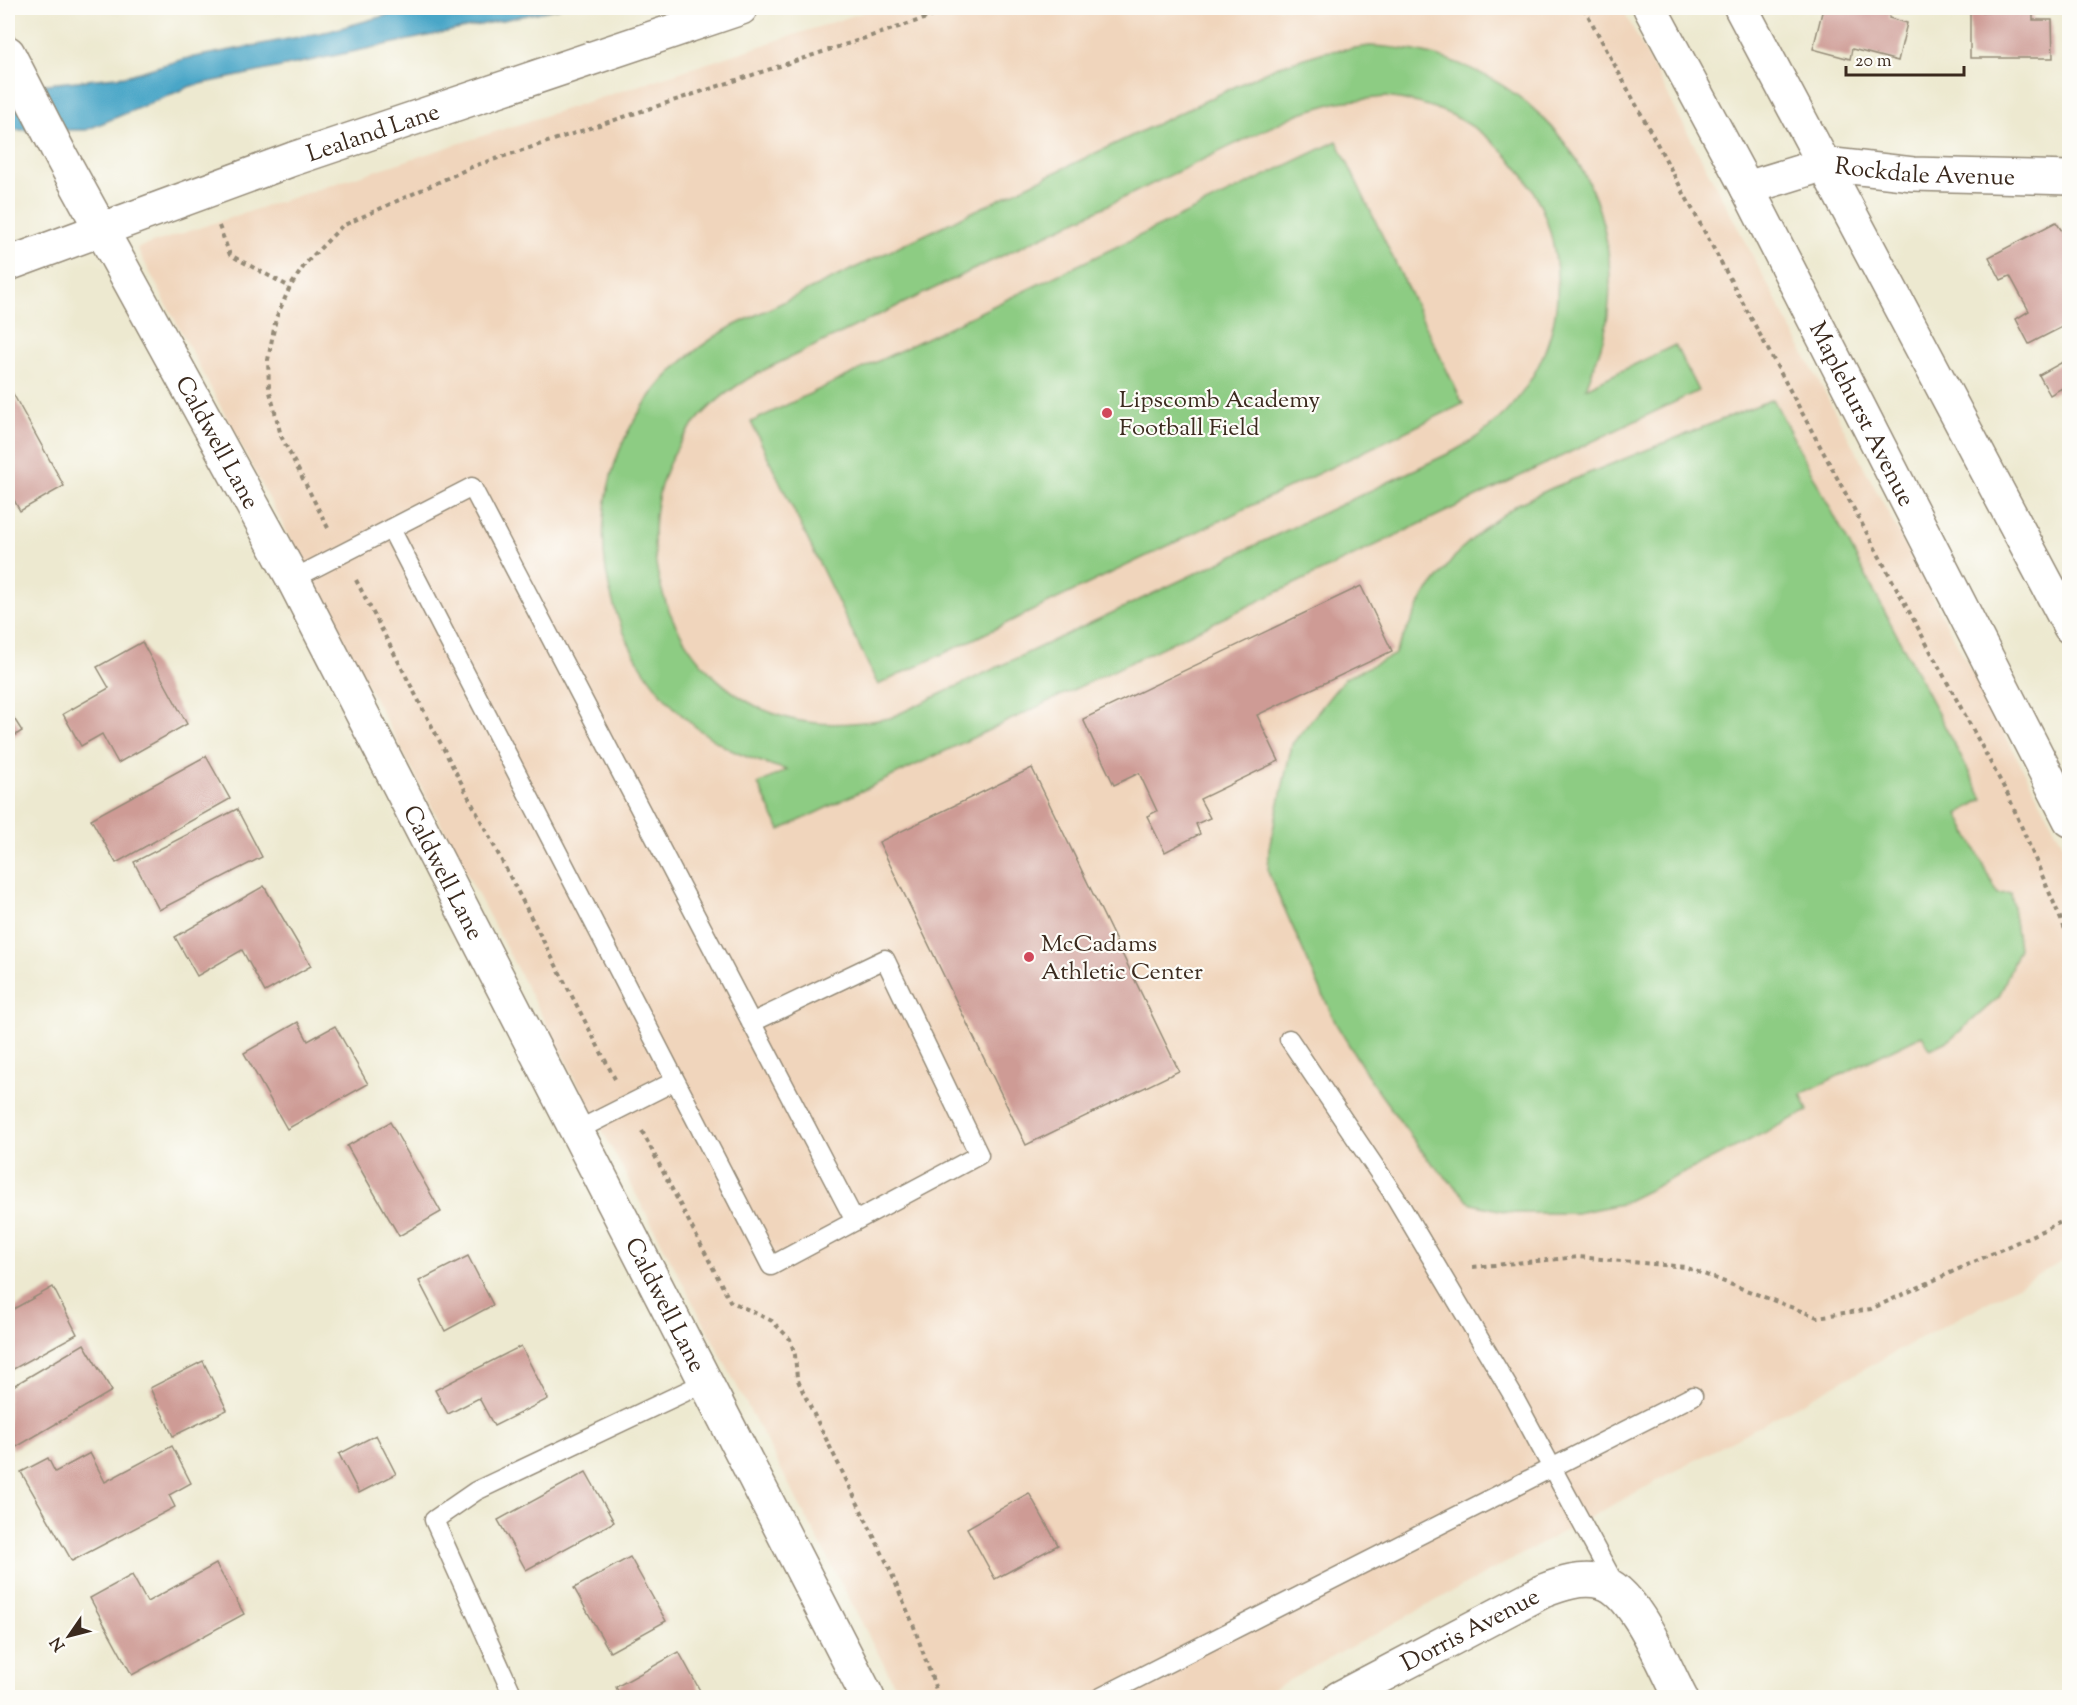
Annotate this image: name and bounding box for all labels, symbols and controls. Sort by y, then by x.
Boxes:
scale bar [1846,39,1964,77]
text: 20 m [1855,49,1892,75]
street label: Lealand Lane [303,96,444,172]
street label: Rockdale Avenue [1833,150,2016,196]
street label: Maplehurst Avenue [1799,316,1922,513]
street label: Caldwell Lane [166,370,266,516]
place label: Lipscomb Academy Football Field [1119,384,1320,446]
marker: Lipscomb Academy Football Field [1100,406,1114,420]
street label: Caldwell Lane [393,800,491,947]
place label: McCadams Athletic Center [1041,928,1203,990]
marker: McCadams Athletic Center [1022,950,1036,964]
street label: Caldwell Lane [615,1232,713,1379]
street label: Dorris Avenue [1396,1581,1546,1681]
north arrow [39,1606,99,1666]
text: N [46,1631,72,1655]

